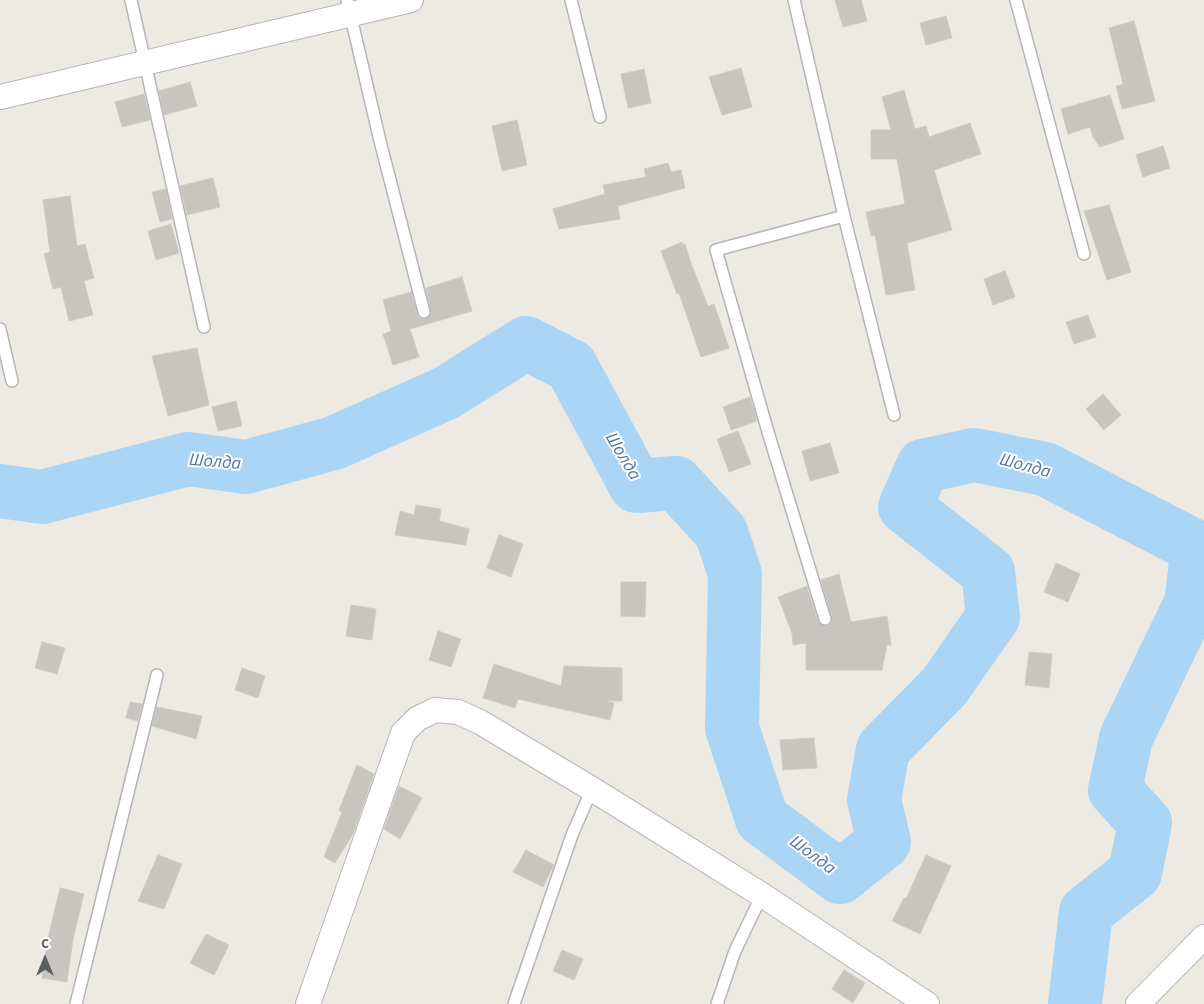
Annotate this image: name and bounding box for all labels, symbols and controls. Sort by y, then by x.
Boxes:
water label: Шолда [599,429,645,485]
water label: Шолда [188,450,242,476]
water label: Шолда [997,450,1053,484]
water label: Шолда [785,832,839,880]
north arrow [20,934,70,984]
text: С [41,934,49,954]

